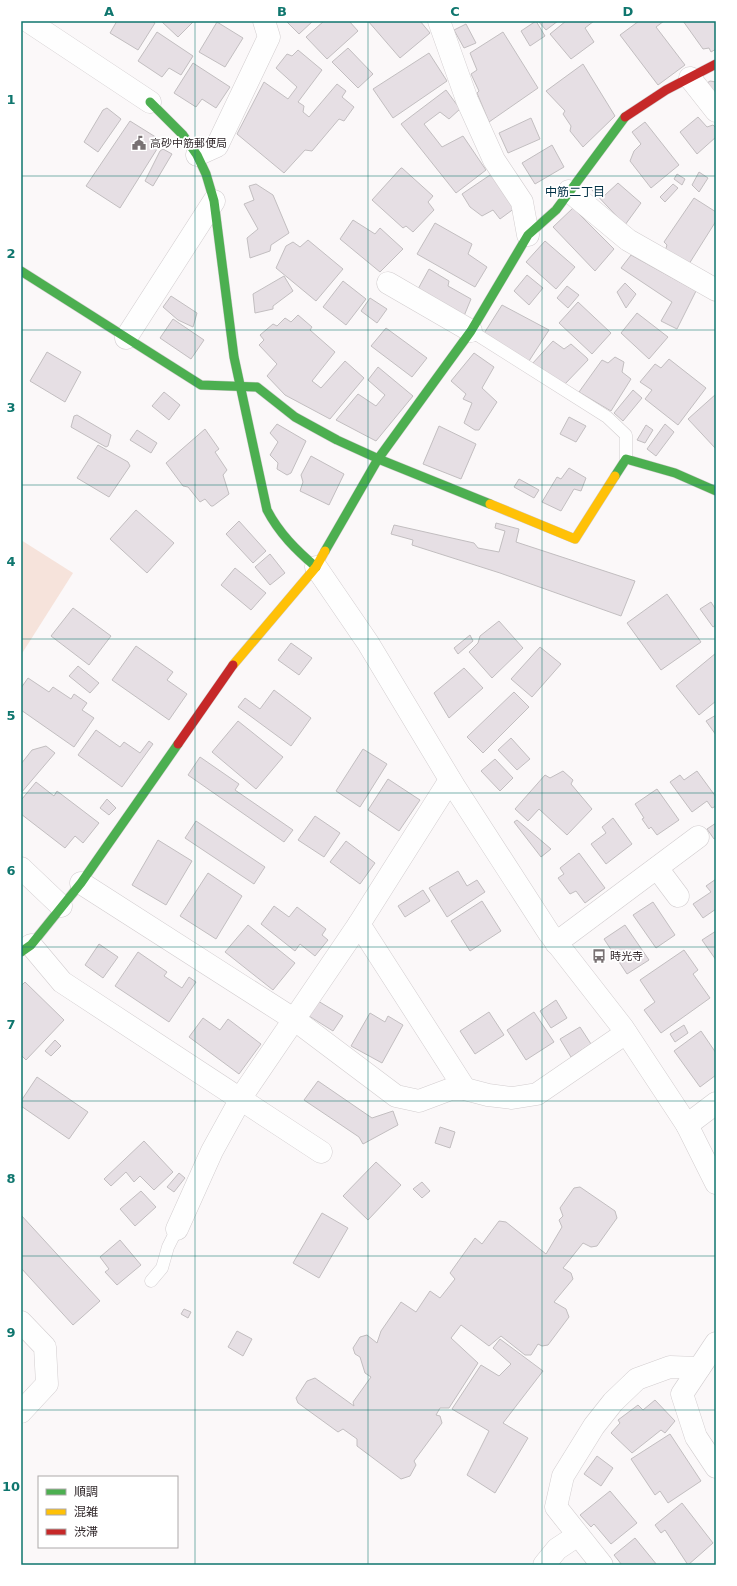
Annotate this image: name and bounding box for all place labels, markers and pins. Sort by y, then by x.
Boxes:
public building icon: 高砂中筋郵便局 [131,135,147,151]
place label: 高砂中筋郵便局 [150,137,227,150]
bus stop icon: 時光寺 [591,948,607,964]
place label: 時光寺 [610,950,643,963]

